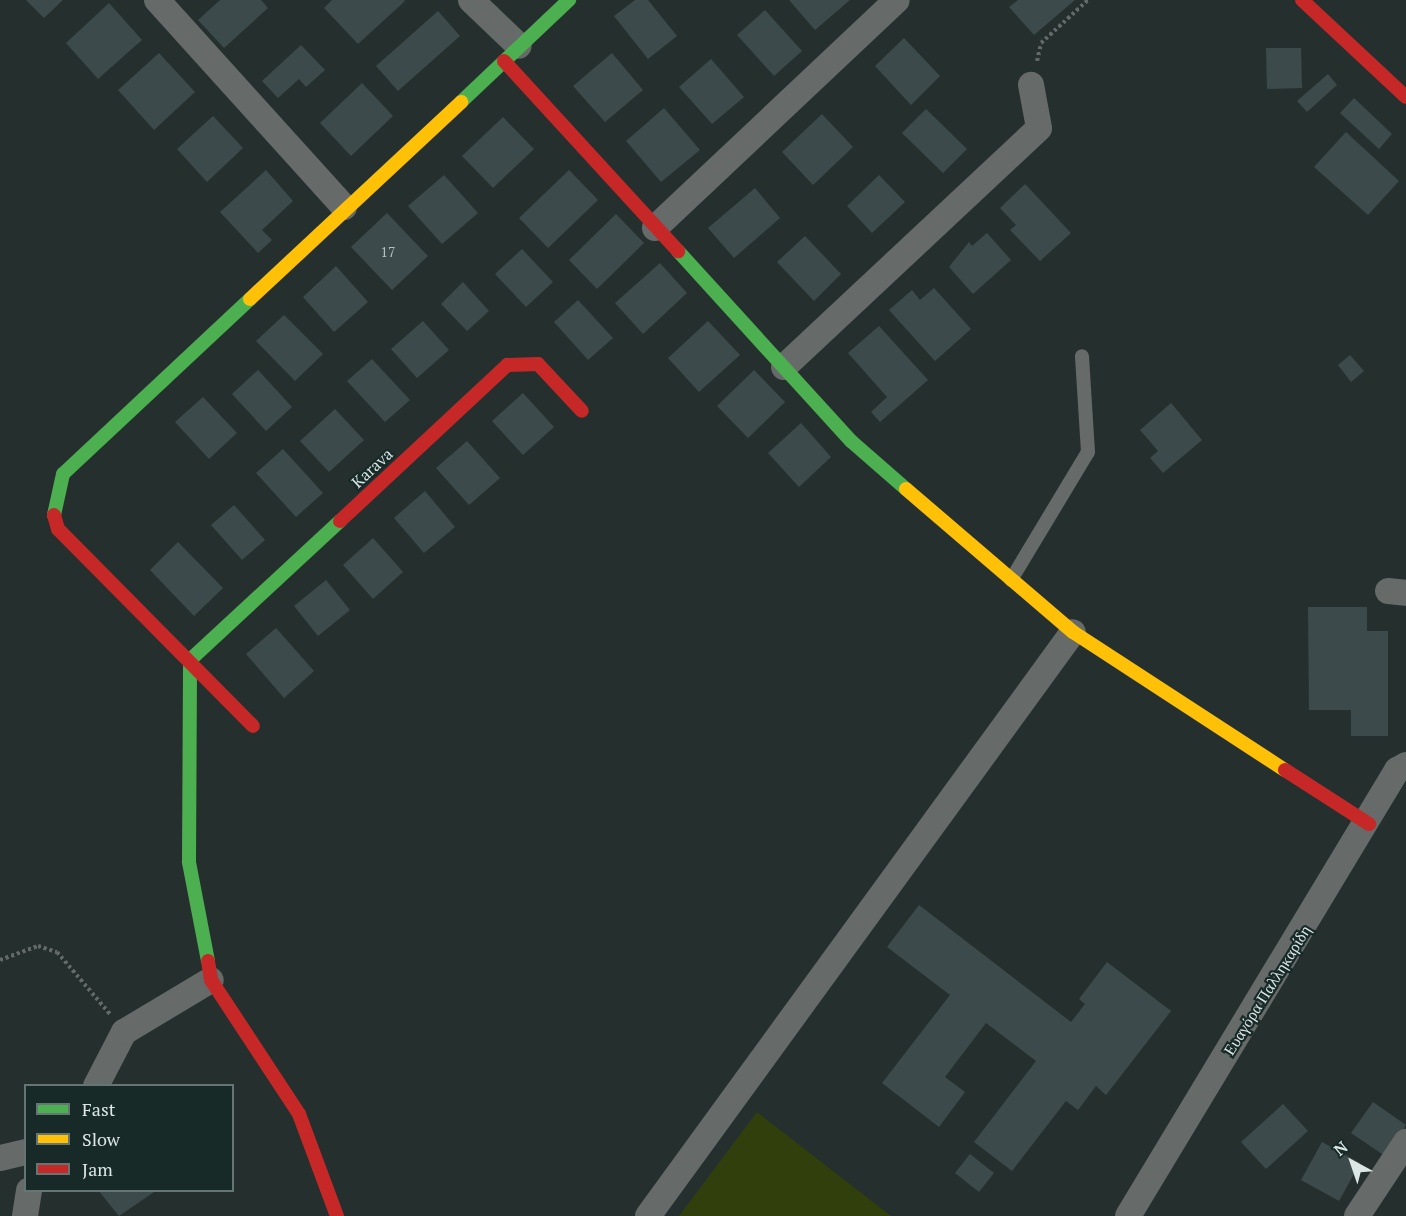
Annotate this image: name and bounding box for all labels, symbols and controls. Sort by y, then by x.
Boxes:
house number: 17 [381,244,395,260]
street label: Karava [348,444,396,492]
street label: Ευαγόρα Παλληκαρίδη [1219,921,1315,1059]
legend [24,1084,234,1192]
text: Fast [82,1097,115,1121]
text: Slow [82,1127,120,1151]
north arrow [1322,1132,1382,1192]
text: N [1329,1136,1352,1161]
text: Jam [82,1157,113,1181]

